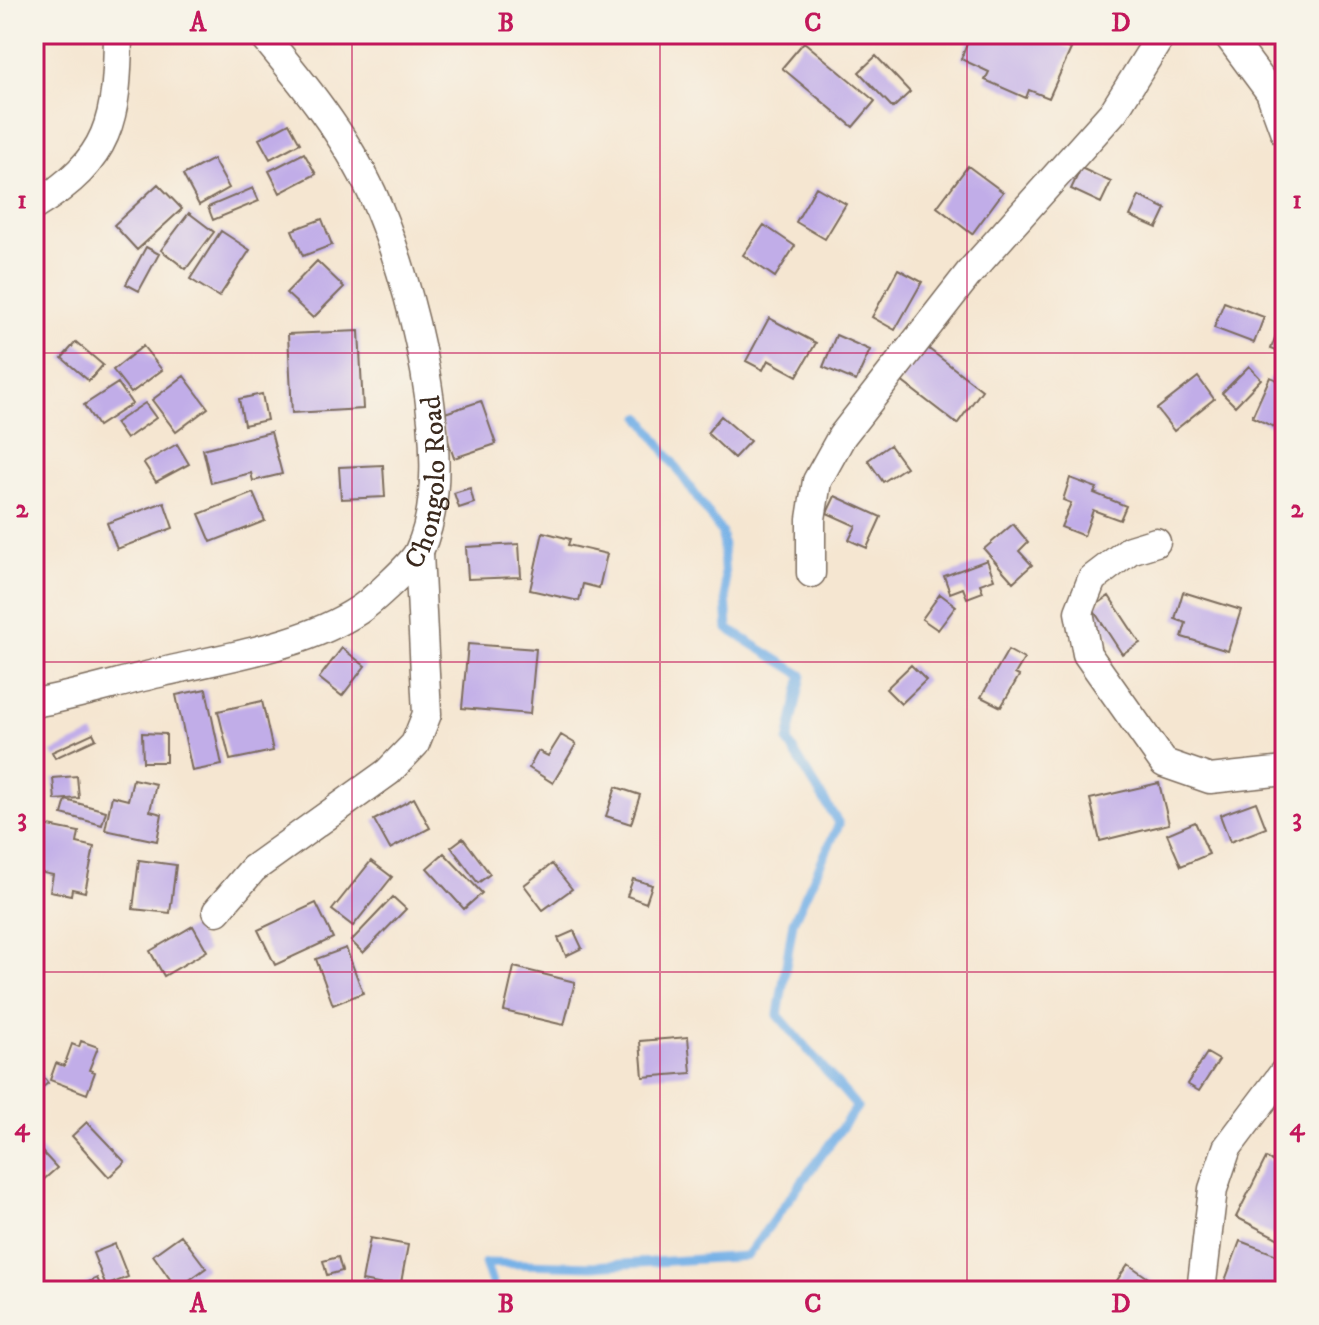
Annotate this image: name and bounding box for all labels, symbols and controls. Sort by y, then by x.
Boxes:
text: A [189,7,208,40]
text: B [498,7,514,40]
text: C [804,7,822,40]
text: D [1111,7,1131,40]
text: 1 [17,184,27,217]
text: 1 [1292,184,1302,217]
street label: Chongolo Road [396,393,453,577]
text: 2 [16,493,30,526]
text: 2 [1291,493,1305,526]
text: 3 [17,802,27,835]
text: 3 [1292,802,1302,835]
text: 4 [15,1111,31,1144]
text: 4 [1290,1111,1306,1144]
text: A [189,1288,208,1321]
text: B [498,1288,514,1321]
text: C [804,1288,822,1321]
text: D [1111,1288,1131,1321]

